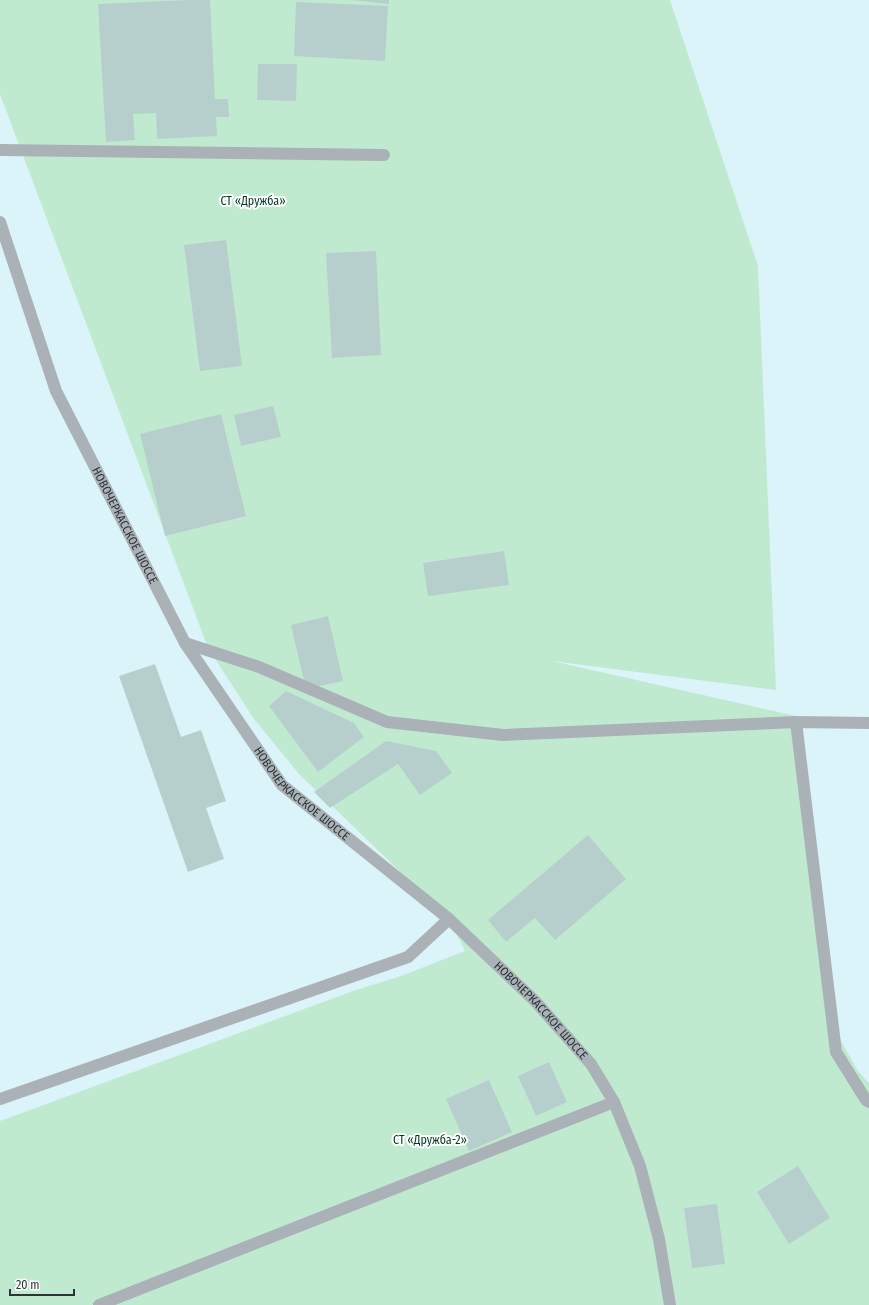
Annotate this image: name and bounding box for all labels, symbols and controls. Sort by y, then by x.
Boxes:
park label: СТ «Дружба» [220,194,286,208]
street label: НОВОЧЕРКАССКОЕ ШОССЕ [89,465,161,586]
street label: НОВОЧЕРКАССКОЕ ШОССЕ [251,744,353,844]
street label: НОВОЧЕРКАССКОЕ ШОССЕ [491,959,591,1062]
park label: СТ «Дружба-2» [393,1133,467,1147]
scale bar [10,1271,74,1297]
text: 20 m [16,1278,40,1292]

